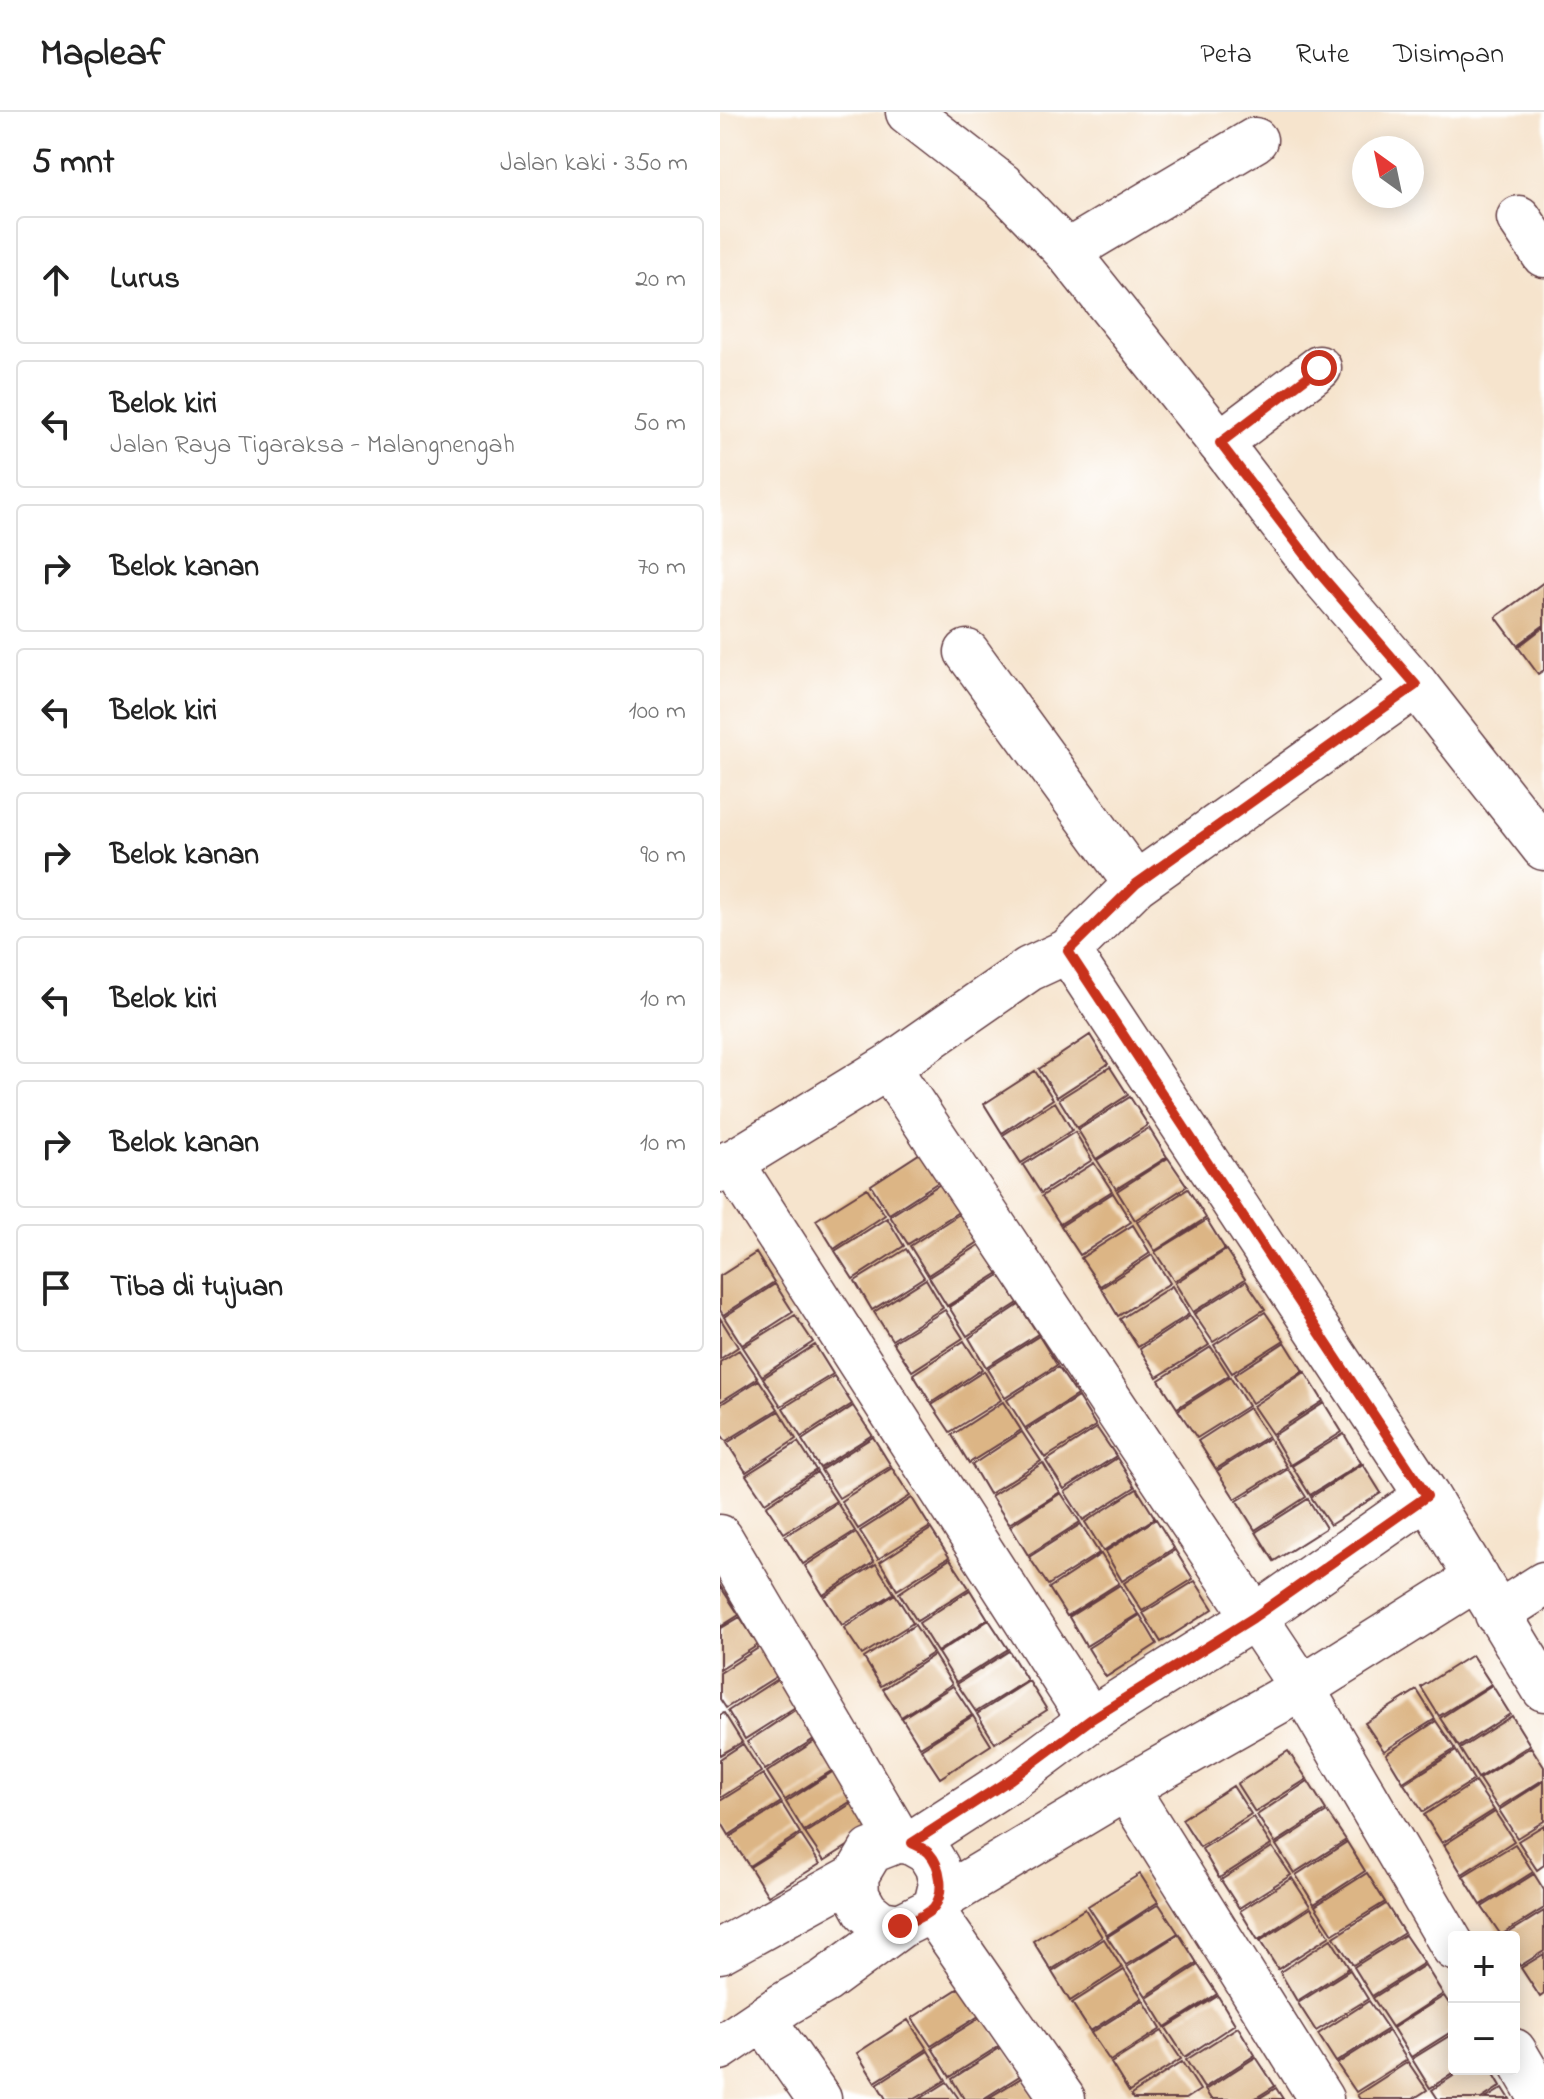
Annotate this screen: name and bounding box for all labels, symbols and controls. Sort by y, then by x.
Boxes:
text: Mapleaf [40,27,165,83]
text: Peta [1200,35,1252,76]
text: Rute [1296,35,1349,76]
text: Disimpan [1393,35,1504,76]
north arrow [1352,136,1424,208]
text: 5 mnt [32,139,115,189]
text: Jalan kaki · 350 m [500,145,688,183]
icon: ahead [34,258,78,302]
text: Lurus [110,258,180,302]
text: 20 m [635,261,686,299]
route start [1301,350,1337,386]
text: Belok kiri [110,383,217,427]
icon: left [34,402,78,446]
text: 50 m [633,405,686,443]
text: Jalan Raya Tigaraksa - Malangnengah [110,427,515,465]
icon: right [34,546,78,590]
text: Belok kanan [110,546,259,590]
text: 70 m [637,549,686,587]
icon: left [34,690,78,734]
text: Belok kiri [110,690,217,734]
text: 100 m [629,693,686,731]
icon: right [34,834,78,878]
text: Belok kanan [110,834,259,878]
text: 90 m [640,837,686,875]
icon: left [34,978,78,1022]
text: Belok kiri [110,978,217,1022]
text: 10 m [640,981,686,1019]
icon: right [34,1122,78,1166]
text: Belok kanan [110,1122,259,1166]
text: 10 m [640,1125,686,1163]
icon: arrive [34,1266,78,1310]
text: Tiba di tujuan [110,1266,283,1310]
route end [882,1908,918,1944]
map controls [1448,1931,1520,2075]
button: + [1448,1931,1520,2003]
button: − [1448,2003,1520,2075]

